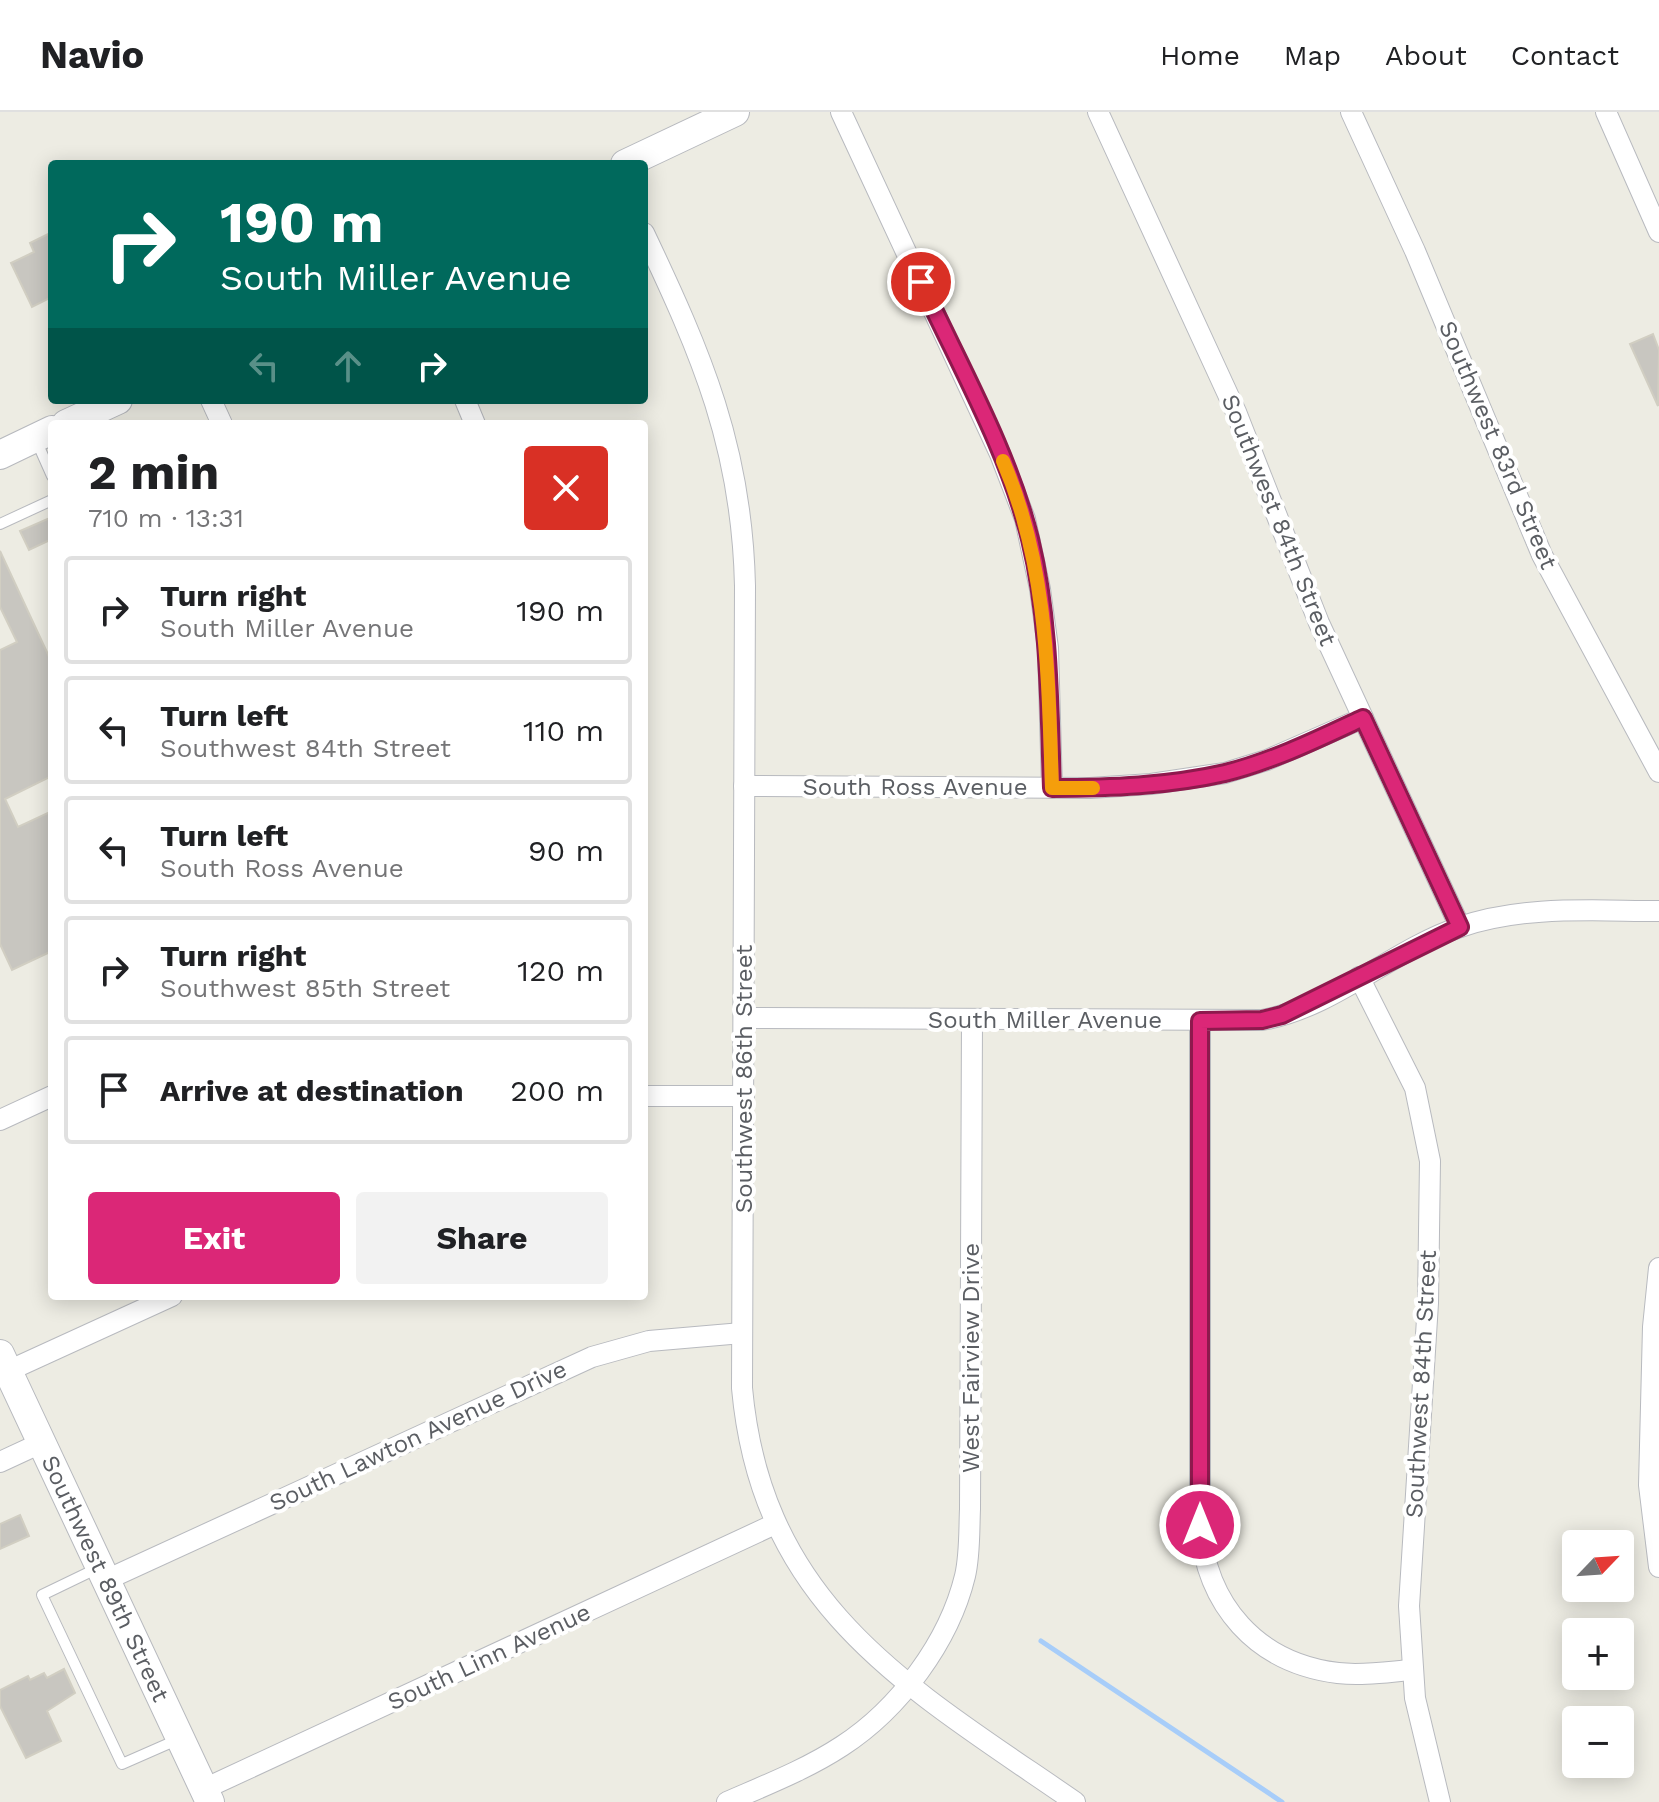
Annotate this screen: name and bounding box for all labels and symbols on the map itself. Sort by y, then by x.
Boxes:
pin [887,248,955,316]
street label: Southwest 83rd Street [1433,317,1563,573]
street label: Southwest 84th Street [1216,390,1342,650]
street label: South Ross Avenue [802,773,1028,801]
street label: Southwest 86th Street [730,945,758,1213]
street label: South Miller Avenue [928,1006,1162,1034]
street label: West Fairview Drive [957,1243,985,1473]
street label: Southwest 84th Street [1400,1249,1442,1519]
street label: South Lawton Avenue Drive [265,1355,571,1517]
street label: Southwest 89th Street [36,1451,175,1706]
position arrow [1158,1483,1242,1567]
north arrow [1562,1530,1634,1602]
street label: South Linn Avenue [383,1598,595,1716]

